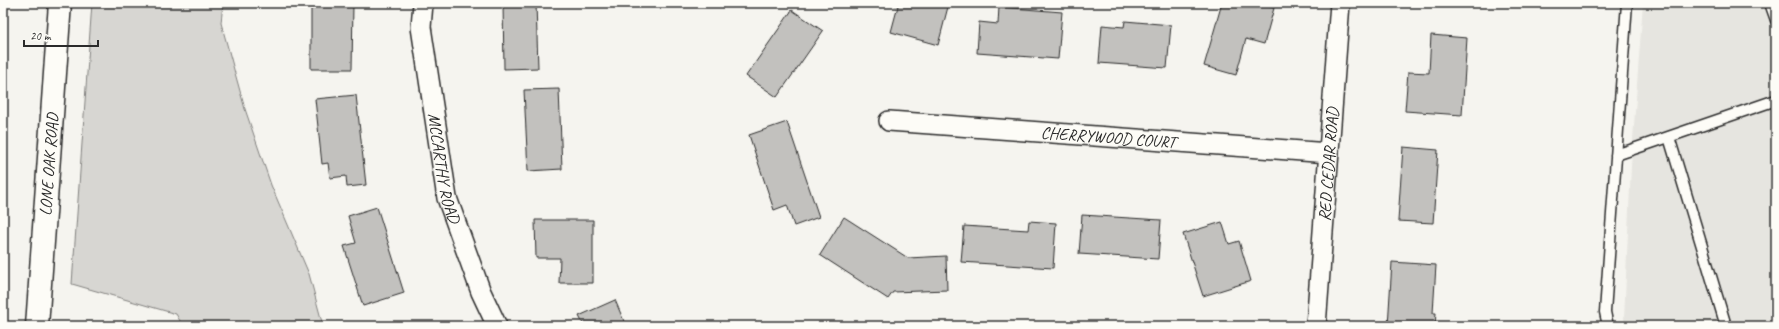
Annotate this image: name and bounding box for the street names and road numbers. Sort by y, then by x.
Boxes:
street label: RED CEDAR ROAD [1313,105,1343,222]
street label: LONE OAK ROAD [34,111,63,216]
street label: MCCARTHY ROAD [424,111,466,228]
street label: CHERRYWOOD COURT [1040,122,1180,153]

